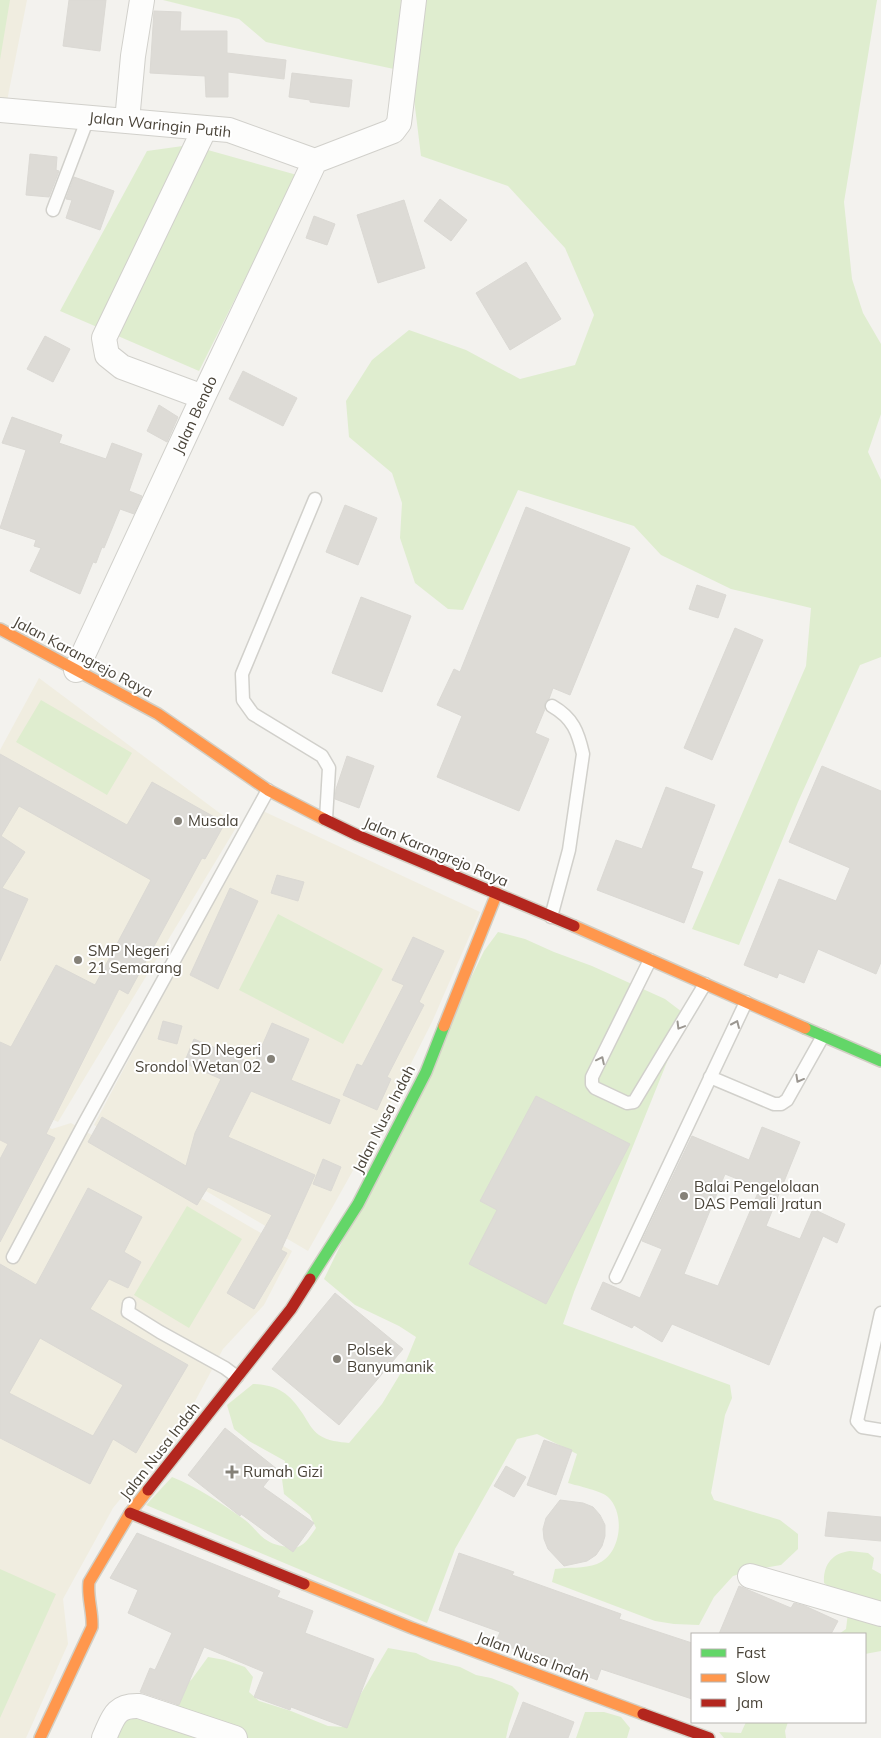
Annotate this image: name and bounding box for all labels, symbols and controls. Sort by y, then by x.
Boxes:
street label: Jalan Waringin Putih [88,108,232,141]
street label: Jalan Bendo [168,373,221,457]
street label: Jalan Karangrejo Raya [10,612,156,701]
place label: Musala [188,811,239,830]
street label: Jalan Karangrejo Raya [361,812,512,891]
marker: Musala [172,815,184,827]
place label: SMP Negeri 21 Semarang [88,941,182,977]
marker: SMP Negeri 21 Semarang [72,954,84,966]
one-way arrow [676,1020,686,1029]
one-way arrow [730,1020,741,1029]
place label: SD Negeri Srondol Wetan 02 [135,1040,261,1076]
marker: SD Negeri Srondol Wetan 02 [265,1053,277,1065]
one-way arrow [595,1056,605,1065]
street label: Jalan Nusa Indah [348,1061,419,1176]
one-way arrow [795,1073,805,1082]
place label: Balai Pengelolaan DAS Pemali Jratun [694,1177,822,1213]
marker: Balai Pengelolaan DAS Pemali Jratun [678,1190,690,1202]
place label: Polsek Banyumanik [347,1340,434,1376]
marker: Polsek Banyumanik [331,1353,343,1365]
street label: Jalan Nusa Indah [116,1398,204,1503]
place label: Rumah Gizi [243,1462,323,1481]
marker: Rumah Gizi [225,1465,239,1479]
street label: Jalan Nusa Indah [474,1627,592,1686]
legend [691,1633,866,1723]
text: Fast [736,1643,766,1662]
text: Slow [736,1668,770,1687]
text: Jam [736,1693,763,1712]

